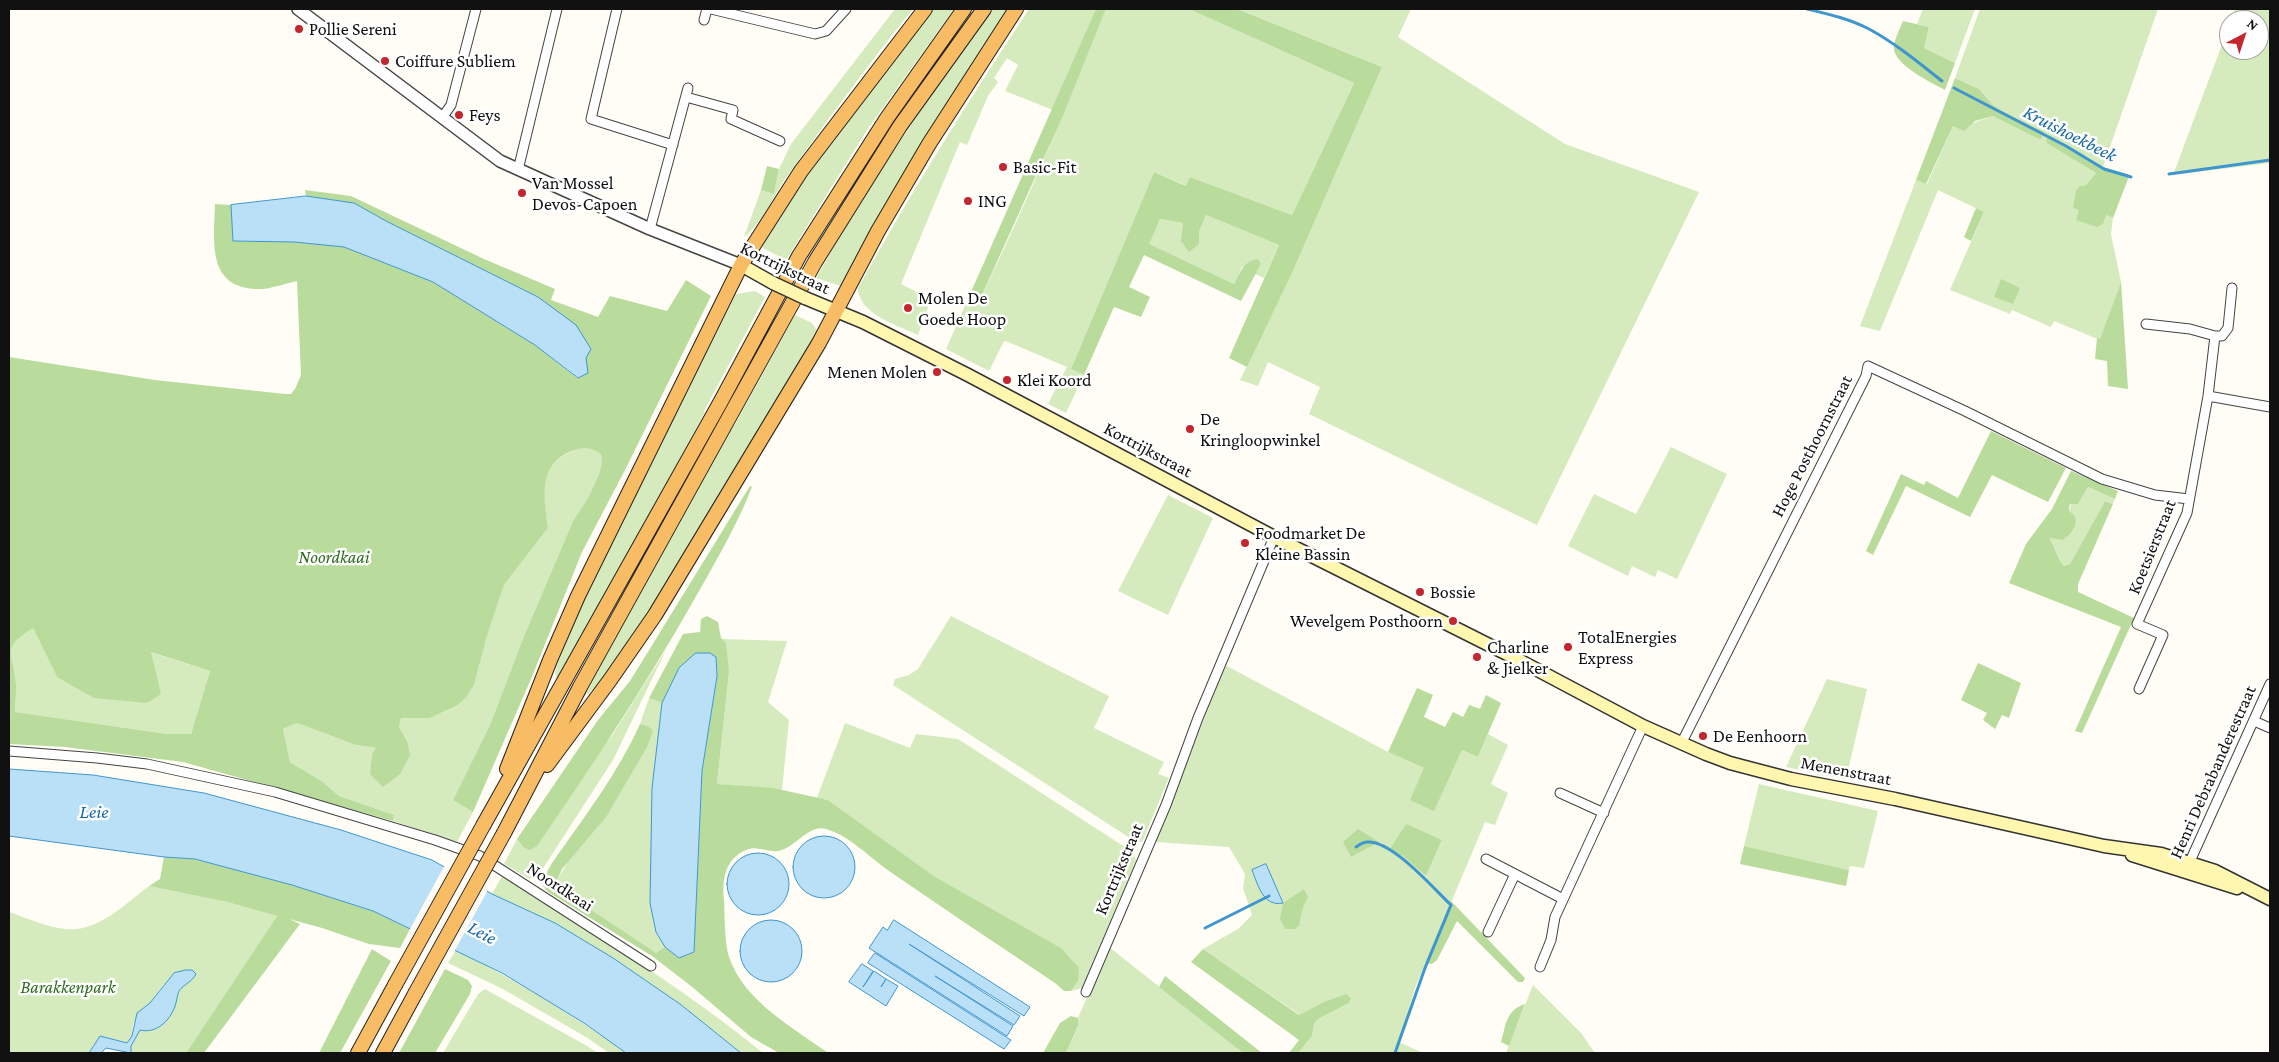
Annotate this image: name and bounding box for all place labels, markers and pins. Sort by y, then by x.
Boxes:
place label: Pollie Sereni [309,18,397,40]
marker: Pollie Sereni [293,23,305,35]
place label: Coiffure Subliem [395,50,516,72]
marker: Coiffure Subliem [379,55,391,67]
place label: Feys [469,104,501,126]
marker: Feys [453,109,465,121]
place label: Basic-Fit [1013,156,1076,178]
marker: Basic-Fit [997,161,1009,173]
place label: Van Mossel Devos-Capoen [532,172,637,214]
marker: Van Mossel Devos-Capoen [516,187,528,199]
place label: ING [978,190,1007,212]
marker: ING [962,195,974,207]
place label: Molen De Goede Hoop [918,287,1006,330]
marker: Molen De Goede Hoop [902,302,914,314]
place label: Menen Molen [827,361,927,383]
marker: Menen Molen [931,366,943,378]
place label: Klei Koord [1017,369,1092,391]
marker: Klei Koord [1001,374,1013,386]
place label: De Kringloopwinkel [1200,408,1321,450]
marker: De Kringloopwinkel [1184,423,1196,435]
place label: Foodmarket De Kleine Bassin [1255,522,1365,564]
marker: Foodmarket De Kleine Bassin [1239,537,1251,549]
place label: Bossie [1430,581,1476,603]
marker: Bossie [1414,586,1426,598]
place label: Wevelgem Posthoorn [1290,610,1443,632]
marker: Wevelgem Posthoorn [1447,615,1459,627]
place label: TotalEnergies Express [1578,626,1677,669]
place label: Charline & Jielker [1487,636,1549,679]
marker: TotalEnergies Express [1562,641,1574,653]
marker: Charline & Jielker [1471,651,1483,663]
place label: De Eenhoorn [1713,725,1807,747]
marker: De Eenhoorn [1697,730,1709,742]

